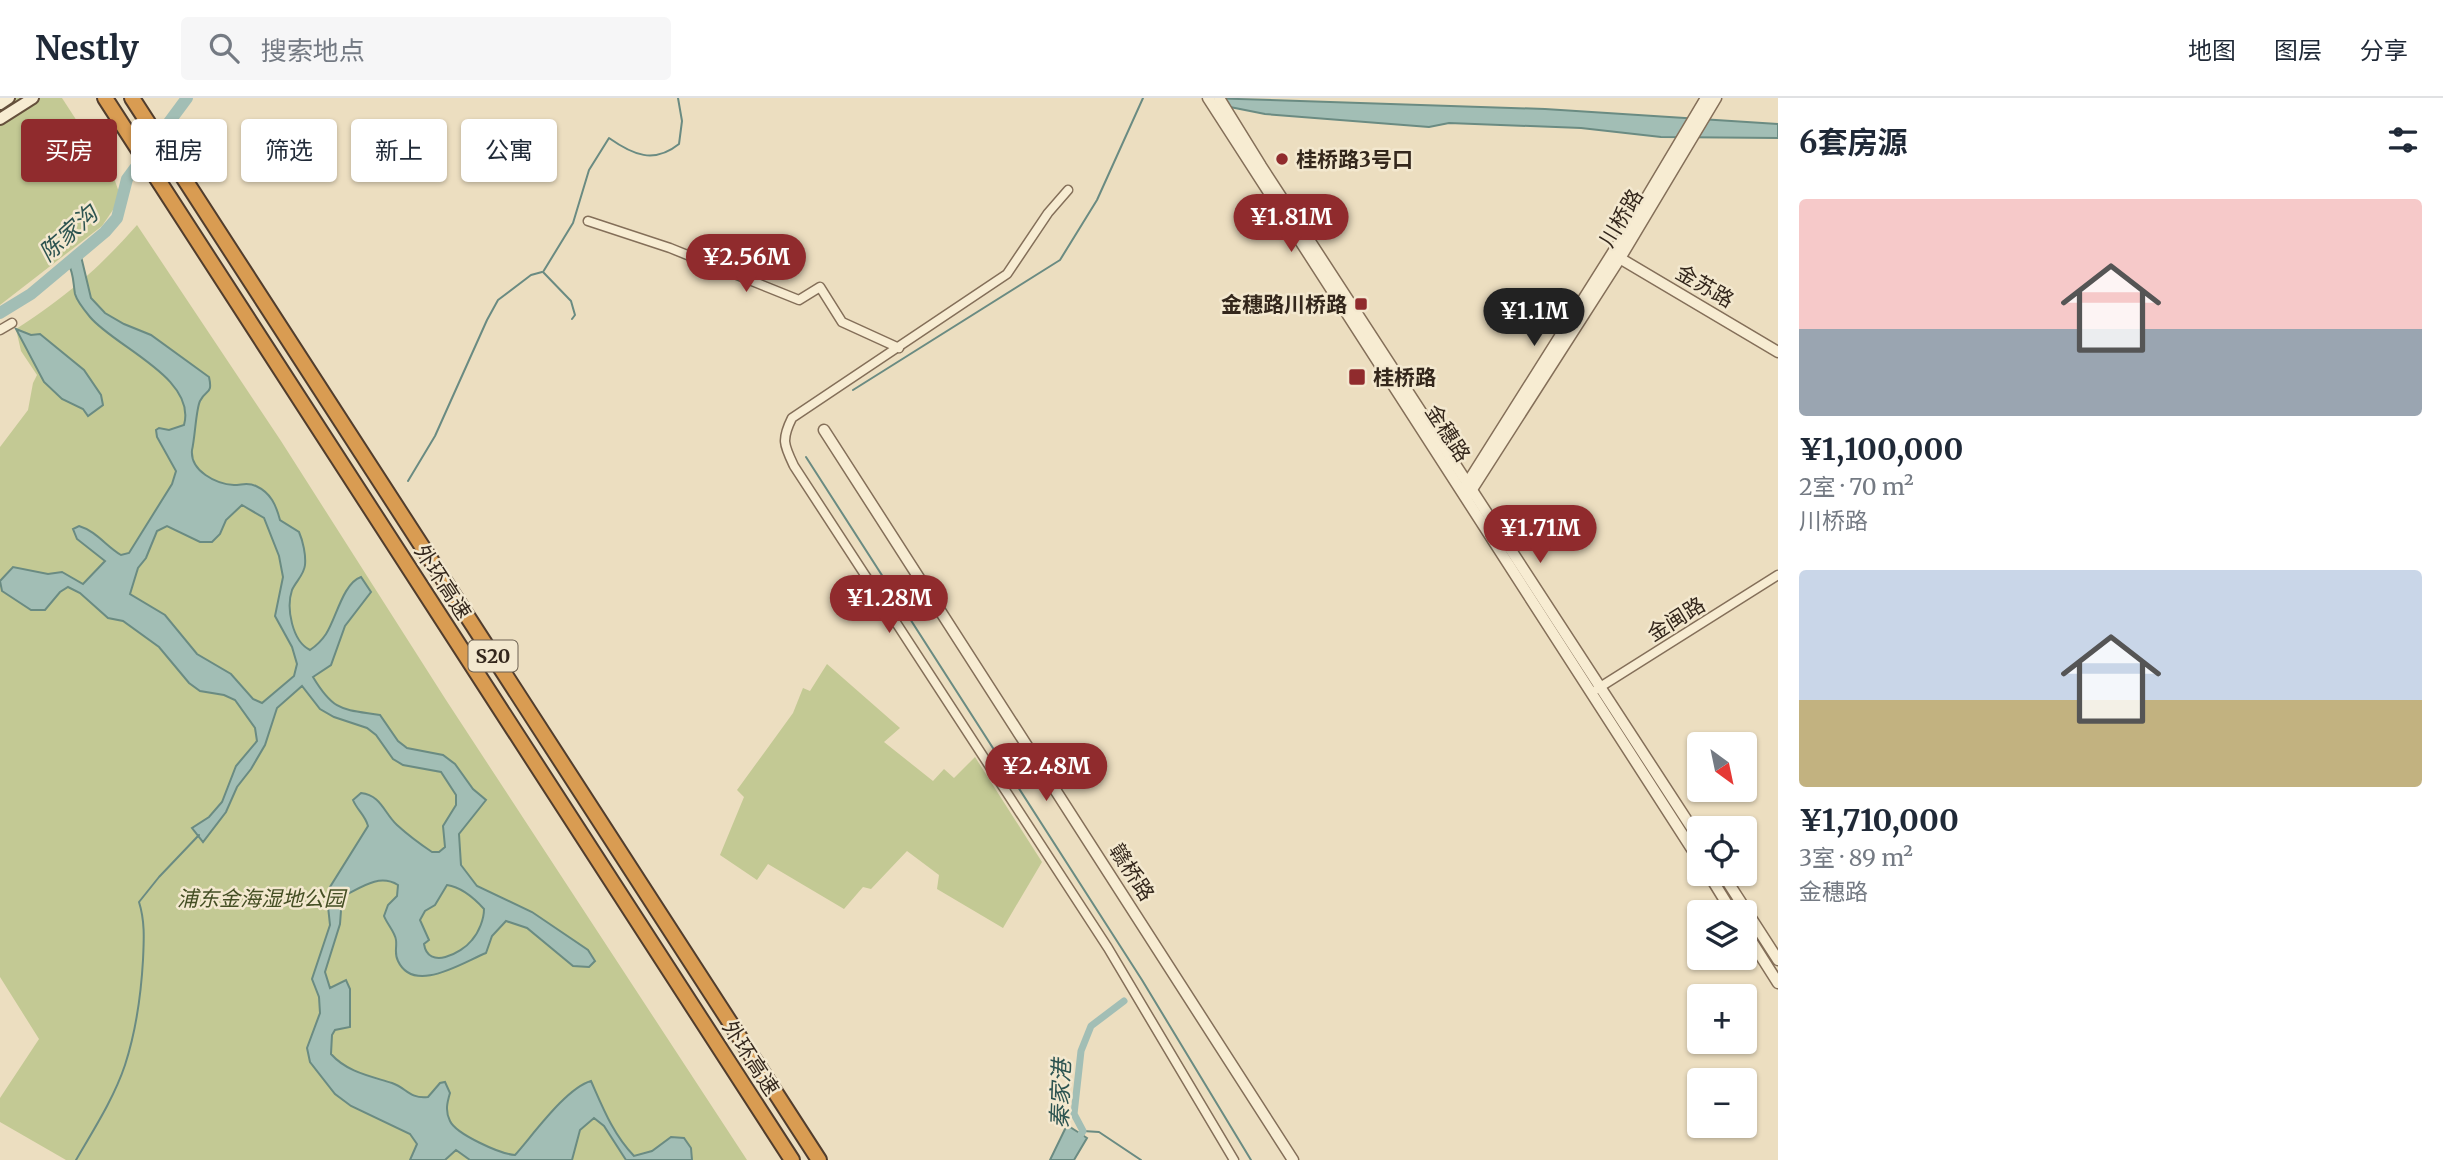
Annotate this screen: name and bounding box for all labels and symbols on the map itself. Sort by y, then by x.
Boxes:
place label: 桂桥路3号口 [1296,146,1413,173]
marker: 桂桥路3号口 [1274,151,1290,167]
street label: 川桥路 [1593,184,1649,252]
pin: ¥1.81M [1234,194,1348,254]
water label: 陈家沟 [33,197,106,267]
pin: ¥2.56M [689,234,803,294]
street label: 金苏路 [1671,259,1739,313]
pin: ¥1.1M [1485,288,1583,348]
place label: 金穗路川桥路 [1221,291,1347,318]
marker: 金穗路川桥路 [1353,296,1369,312]
place label: 桂桥路 [1373,364,1436,391]
marker: 桂桥路 [1347,367,1367,387]
street label: 金穗路 [1420,399,1476,467]
pin: ¥1.71M [1483,505,1597,565]
street label: 外环高速 [409,539,477,625]
pin: ¥1.28M [832,575,946,635]
street label: 金闽路 [1642,591,1710,647]
road number: S20 [468,640,518,671]
north arrow [1687,732,1757,802]
pin: ¥2.48M [989,744,1103,803]
street label: 赣桥路 [1104,838,1160,906]
park label: 浦东金海湿地公园 [177,885,348,912]
street label: 外环高速 [717,1015,785,1101]
water label: 秦家港 [1044,1056,1076,1129]

